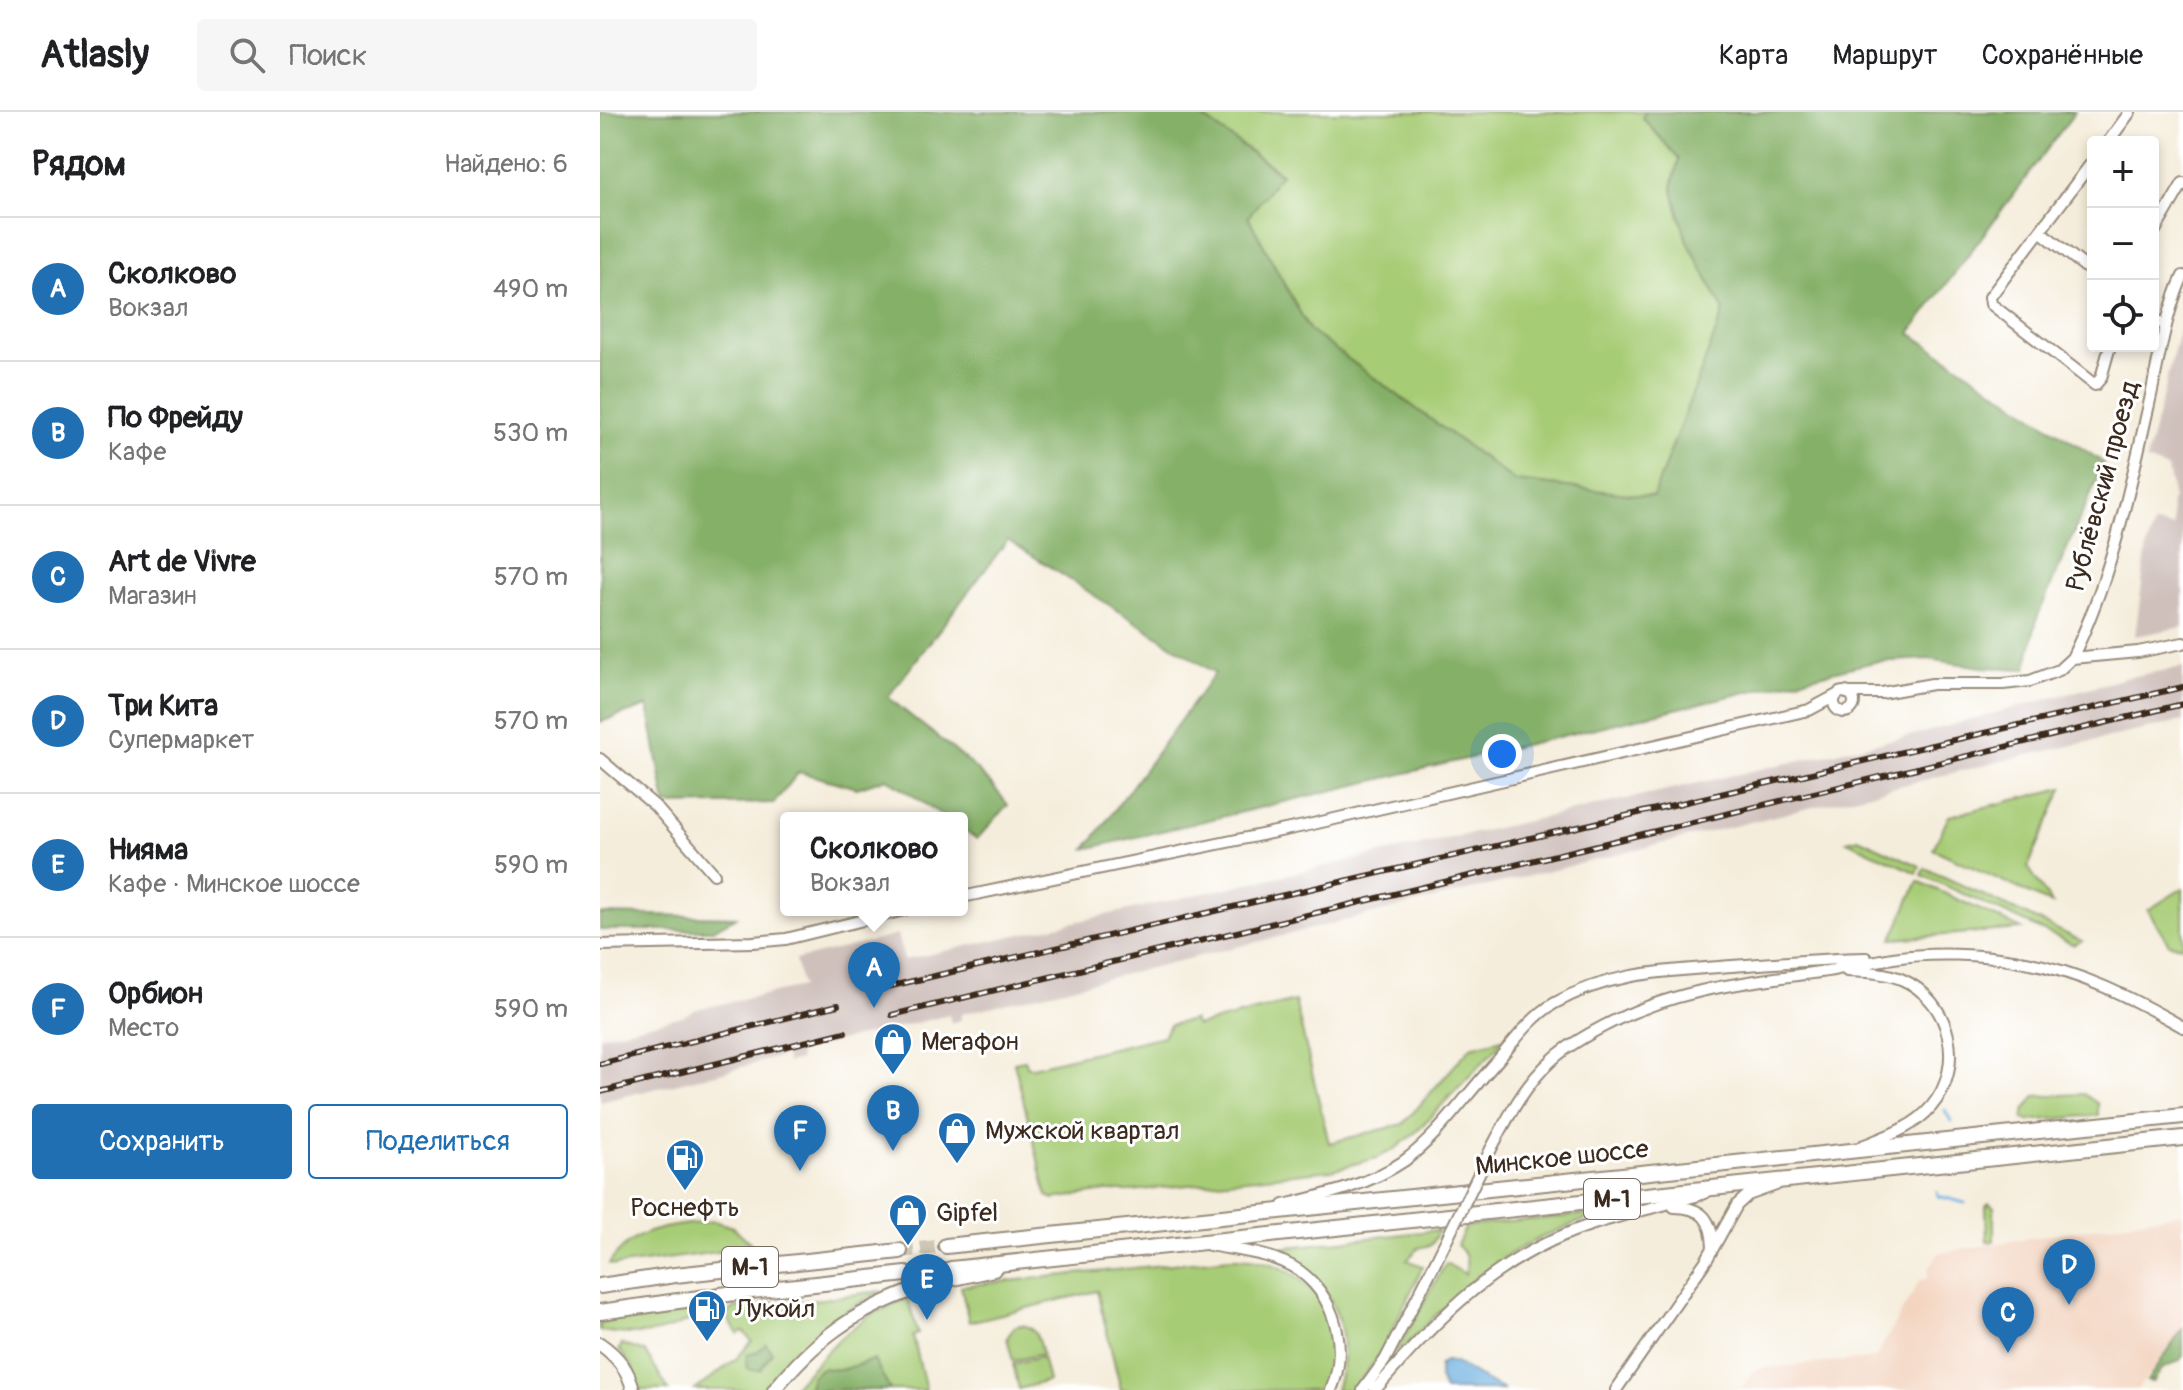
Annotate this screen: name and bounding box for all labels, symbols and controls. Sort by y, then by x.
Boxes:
search box [197,19,757,91]
text: Atlasly [40,31,149,79]
icon: search [225,33,269,77]
text: Поиск [289,37,367,74]
text: Карта [1719,38,1788,73]
text: Маршрут [1832,38,1938,73]
text: Сохранённые [1982,38,2143,73]
map controls [2087,136,2159,352]
button: + [2087,136,2159,208]
text: Рядом [32,143,126,186]
text: Найдено: 6 [444,148,568,180]
button: − [2087,208,2159,280]
text: Сколково [108,255,236,292]
text: A [50,273,66,305]
text: 490 m [493,273,568,305]
button: locate [2087,280,2159,352]
text: Вокзал [108,292,188,324]
street label: Рублёвский проезд [2060,377,2147,595]
text: По Фрейду [108,399,243,436]
text: B [51,417,65,449]
text: 530 m [493,417,568,449]
text: Кафе [108,436,166,468]
text: Art de Vivre [108,543,256,580]
text: C [50,561,66,593]
text: 570 m [494,561,568,593]
text: Магазин [108,580,197,612]
text: Три Кита [108,687,218,724]
text: D [50,705,66,737]
text: 570 m [494,705,568,737]
text: Супермаркет [108,724,254,756]
your location [1482,734,1522,774]
popup [780,812,968,916]
text: Сколково [810,830,938,867]
text: Нияма [108,831,188,868]
text: E [51,849,65,881]
text: 590 m [494,849,568,881]
text: Вокзал [810,867,890,899]
text: Кафе · Минское шоссе [108,868,360,900]
pin: A [848,942,900,1008]
text: Орбион [108,975,203,1012]
text: F [50,993,66,1025]
text: 590 m [494,993,568,1025]
text: Место [108,1012,179,1044]
shop icon: Мегафон [872,1021,914,1076]
place label: Мегафон [921,1026,1019,1058]
pin: B [867,1085,919,1151]
button: Сохранить [32,1104,292,1179]
button: Поделиться [308,1104,568,1179]
pin: F [774,1105,826,1171]
shop icon: Мужской квартал [936,1110,978,1165]
place label: Мужской квартал [985,1115,1180,1147]
street label: Минское шоссе [1474,1133,1650,1183]
fuel station icon: Роснефть [664,1137,706,1192]
road number: М-1 [1584,1179,1640,1219]
place label: Роснефть [630,1192,740,1224]
shop icon: Gipfel [887,1192,929,1247]
place label: Gipfel [936,1197,998,1229]
pin: D [2043,1239,2095,1305]
road number: М-1 [722,1247,778,1287]
pin: E [901,1254,953,1320]
pin: C [1982,1287,2034,1353]
fuel station icon: Лукойл [686,1288,728,1343]
place label: Лукойл [734,1293,815,1325]

